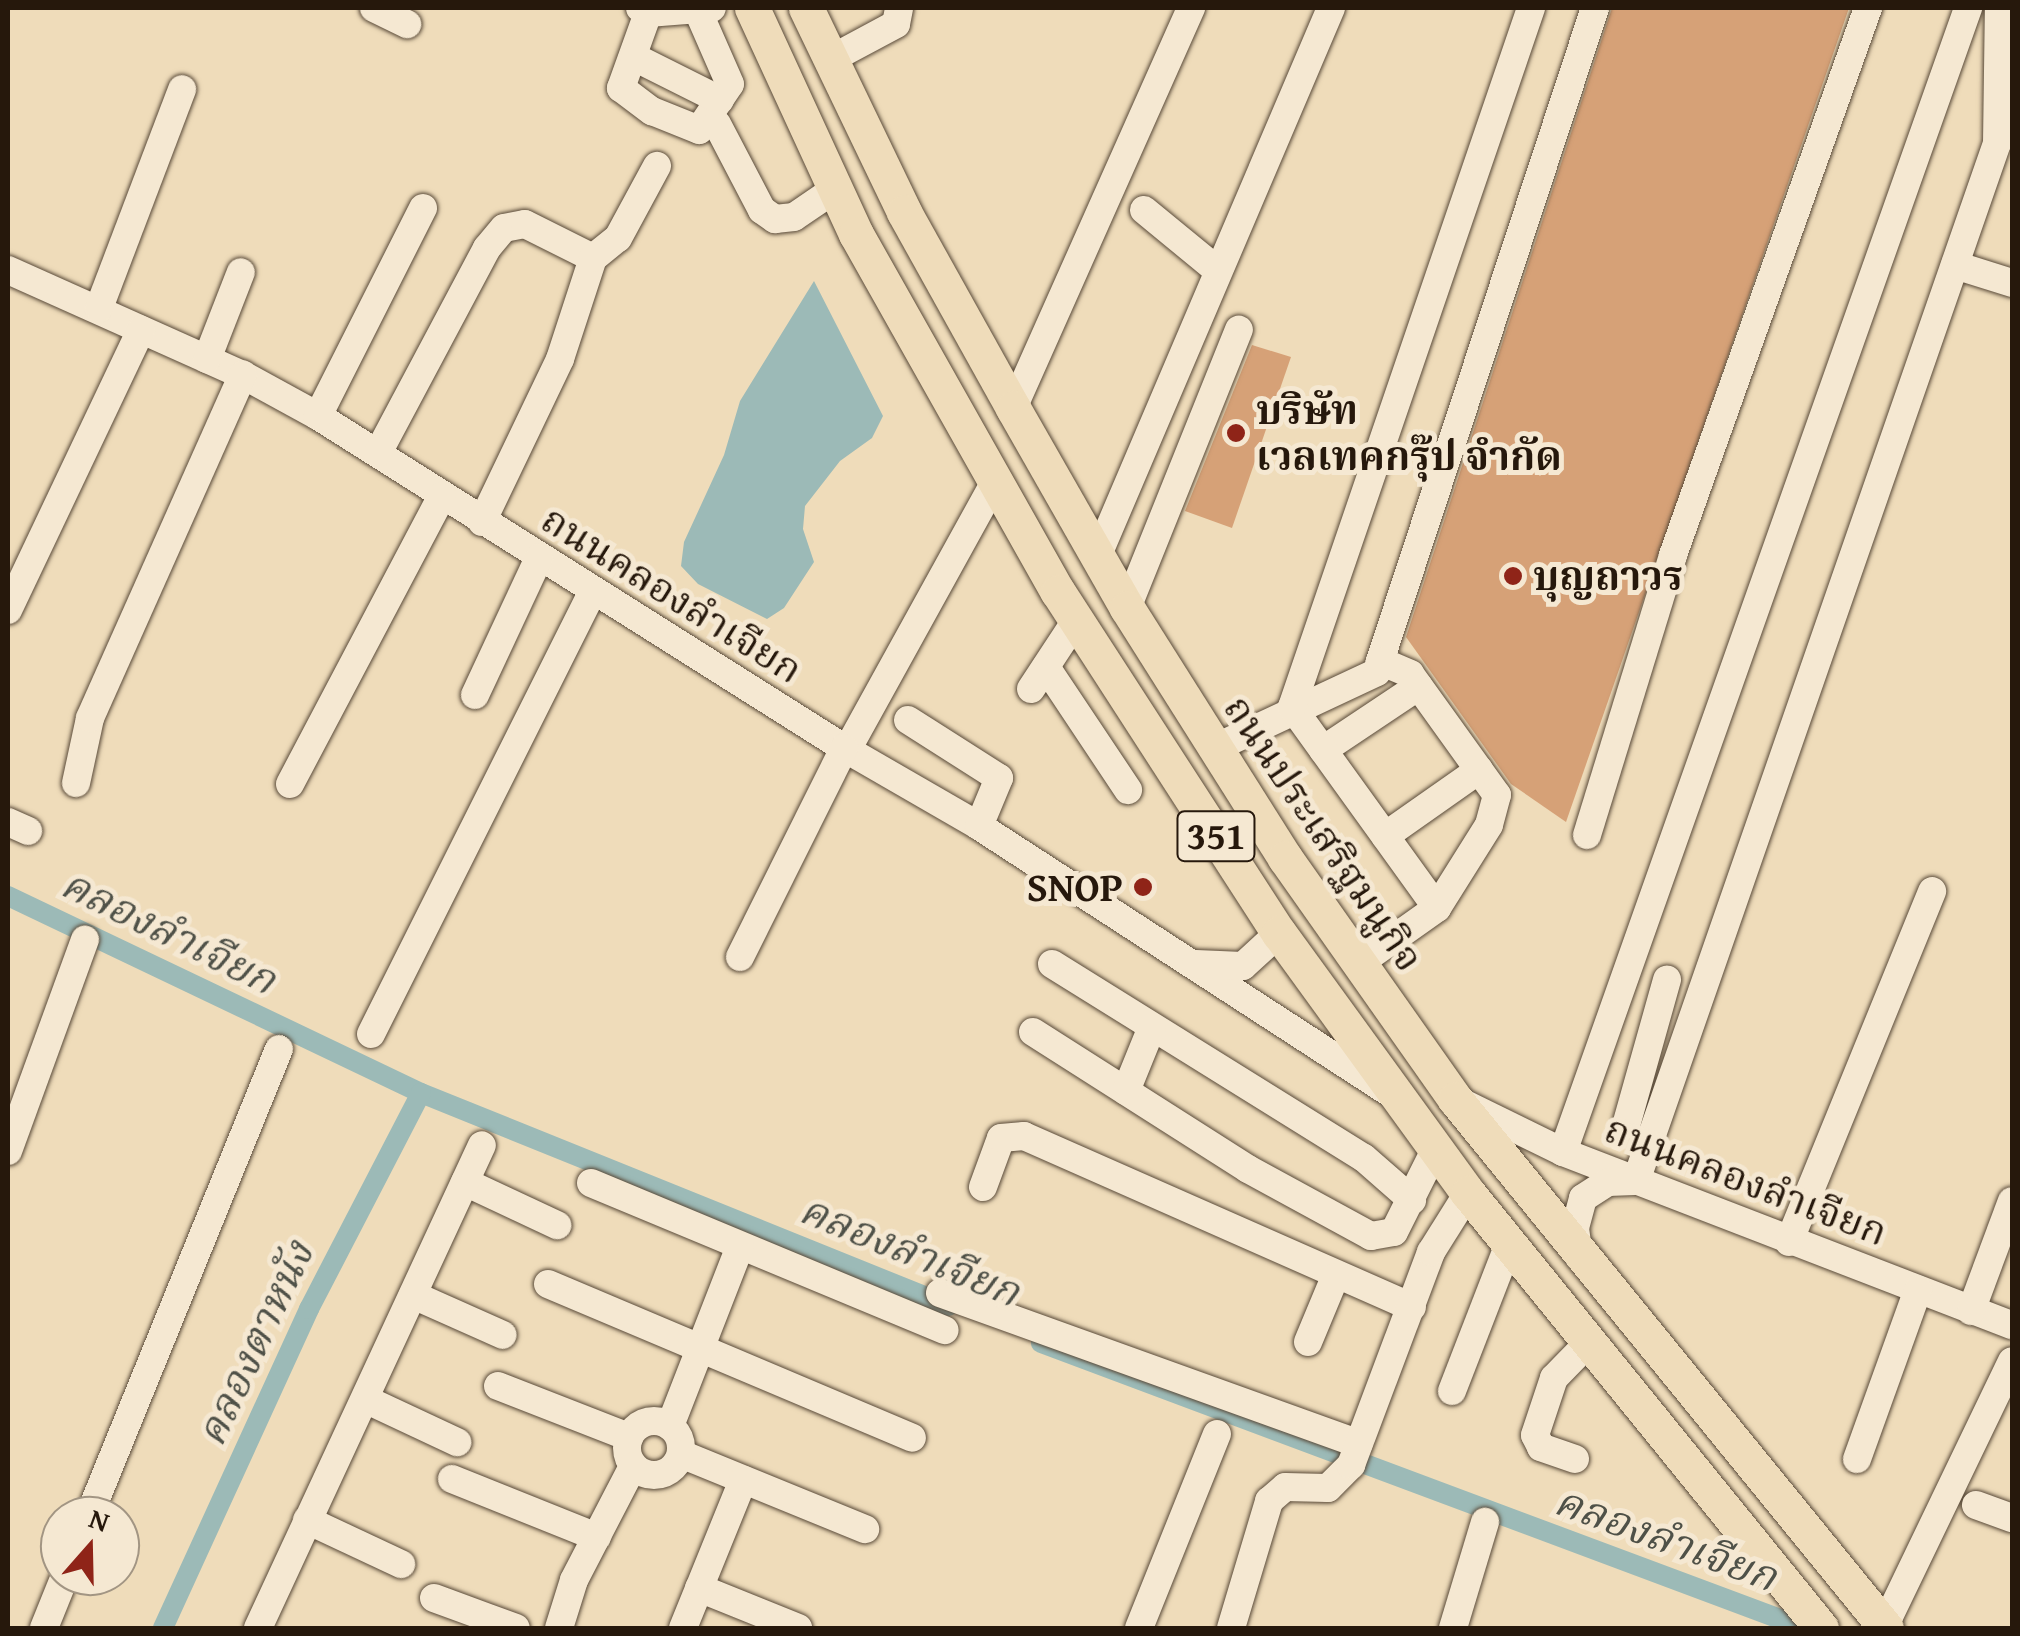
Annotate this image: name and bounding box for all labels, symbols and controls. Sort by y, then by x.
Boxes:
place label: บริษัท เวลเทคกรุ๊ป จำกัด [1256,386,1562,480]
marker: บริษัท เวลเทคกรุ๊ป จำกัด [1225,422,1247,444]
street label: ถนนคลองลำเจียก [533,495,811,693]
place label: บุญถาวร [1533,552,1683,600]
marker: บุญถาวร [1502,565,1524,587]
street label: ถนนประเสริฐมนูกิจ [1214,686,1434,980]
road number: 351 [1176,803,1256,869]
water label: คลองลำเจียก [54,857,284,1005]
place label: SNOP [1027,863,1123,911]
marker: SNOP [1132,876,1154,898]
street label: ถนนคลองลำเจียก [1598,1104,1894,1256]
water label: คลองลำเจียก [793,1183,1027,1317]
water label: คลองตาหนัง [185,1233,323,1453]
water label: คลองลำเจียก [1548,1475,1784,1601]
north arrow [40,1496,140,1596]
text: N [84,1497,116,1542]

